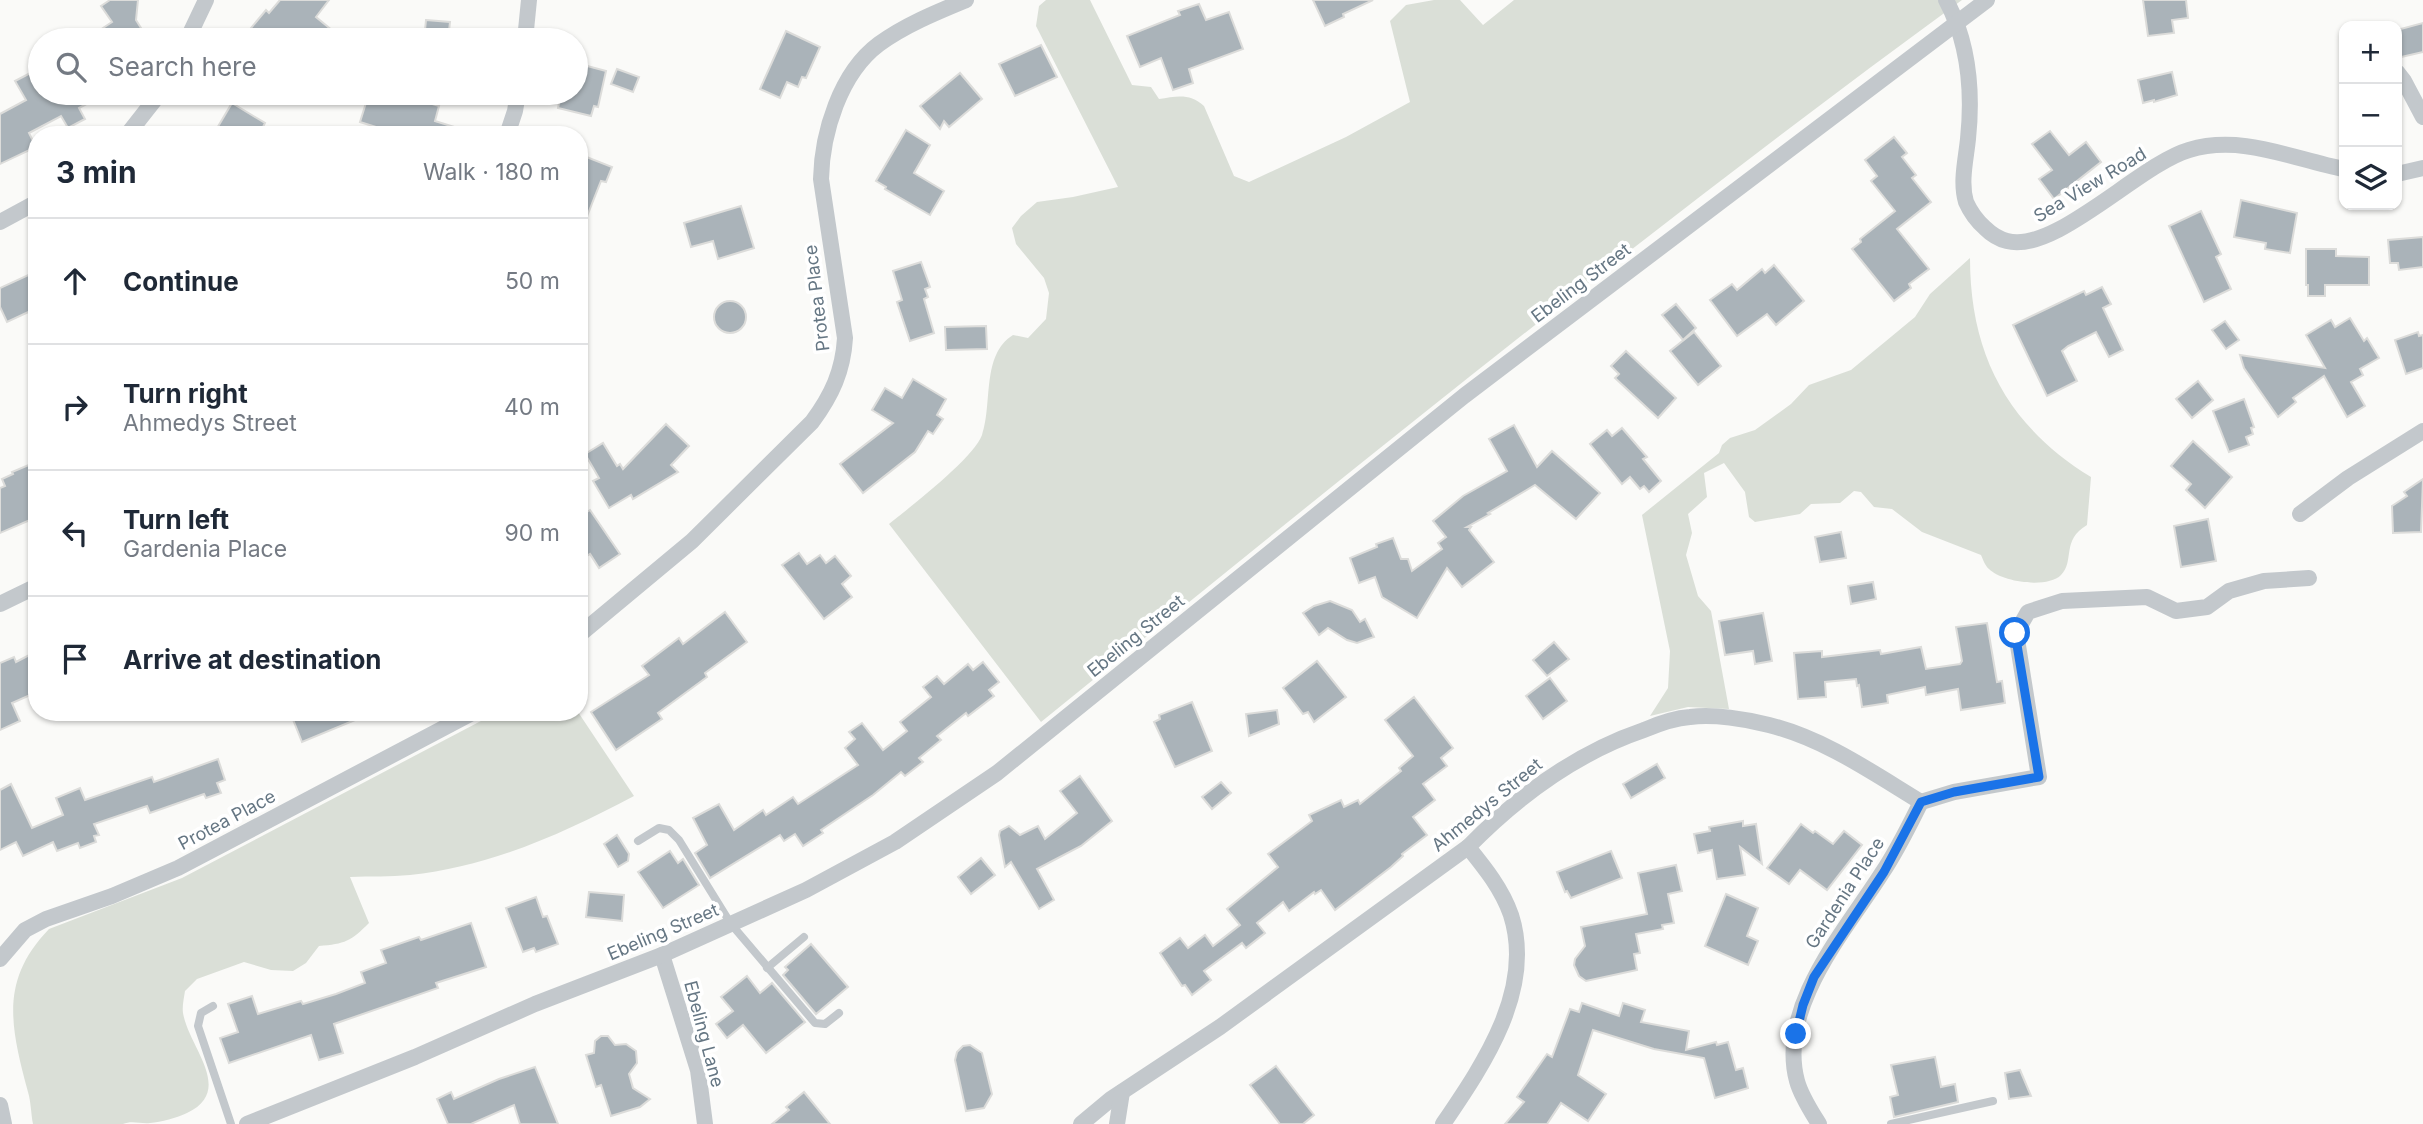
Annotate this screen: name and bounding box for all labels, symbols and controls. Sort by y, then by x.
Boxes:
map controls [2339,21,2402,210]
button: + [2339,21,2402,84]
search box [28,28,588,105]
icon: search [52,48,90,86]
text: Search here [108,51,257,82]
button: − [2339,84,2402,147]
street label: Sea View Road [2030,143,2150,226]
button: layers [2339,147,2402,210]
text: 3 min [56,154,137,190]
text: Walk · 180 m [423,158,560,186]
street label: Ebeling Street [1527,238,1634,327]
street label: Protea Place [800,244,833,352]
icon: ahead [56,262,94,300]
text: Continue [123,266,239,297]
text: 50 m [505,267,560,295]
text: Turn right [123,378,248,409]
icon: right [56,388,94,426]
text: 40 m [504,393,560,421]
text: Ahmedys Street [123,409,297,437]
text: Turn left [123,504,229,535]
icon: left [56,514,94,552]
text: 90 m [505,519,560,547]
text: Gardenia Place [123,535,287,563]
street label: Ebeling Street [1083,590,1188,681]
route start [1999,617,2030,648]
icon: arrive [56,640,94,678]
text: Arrive at destination [123,644,382,675]
street label: Ahmedys Street [1427,754,1546,856]
street label: Protea Place [175,785,279,854]
street label: Gardenia Place [1801,833,1888,952]
street label: Ebeling Street [604,899,722,964]
street label: Ebeling Lane [680,978,729,1089]
route end [1780,1018,1811,1049]

